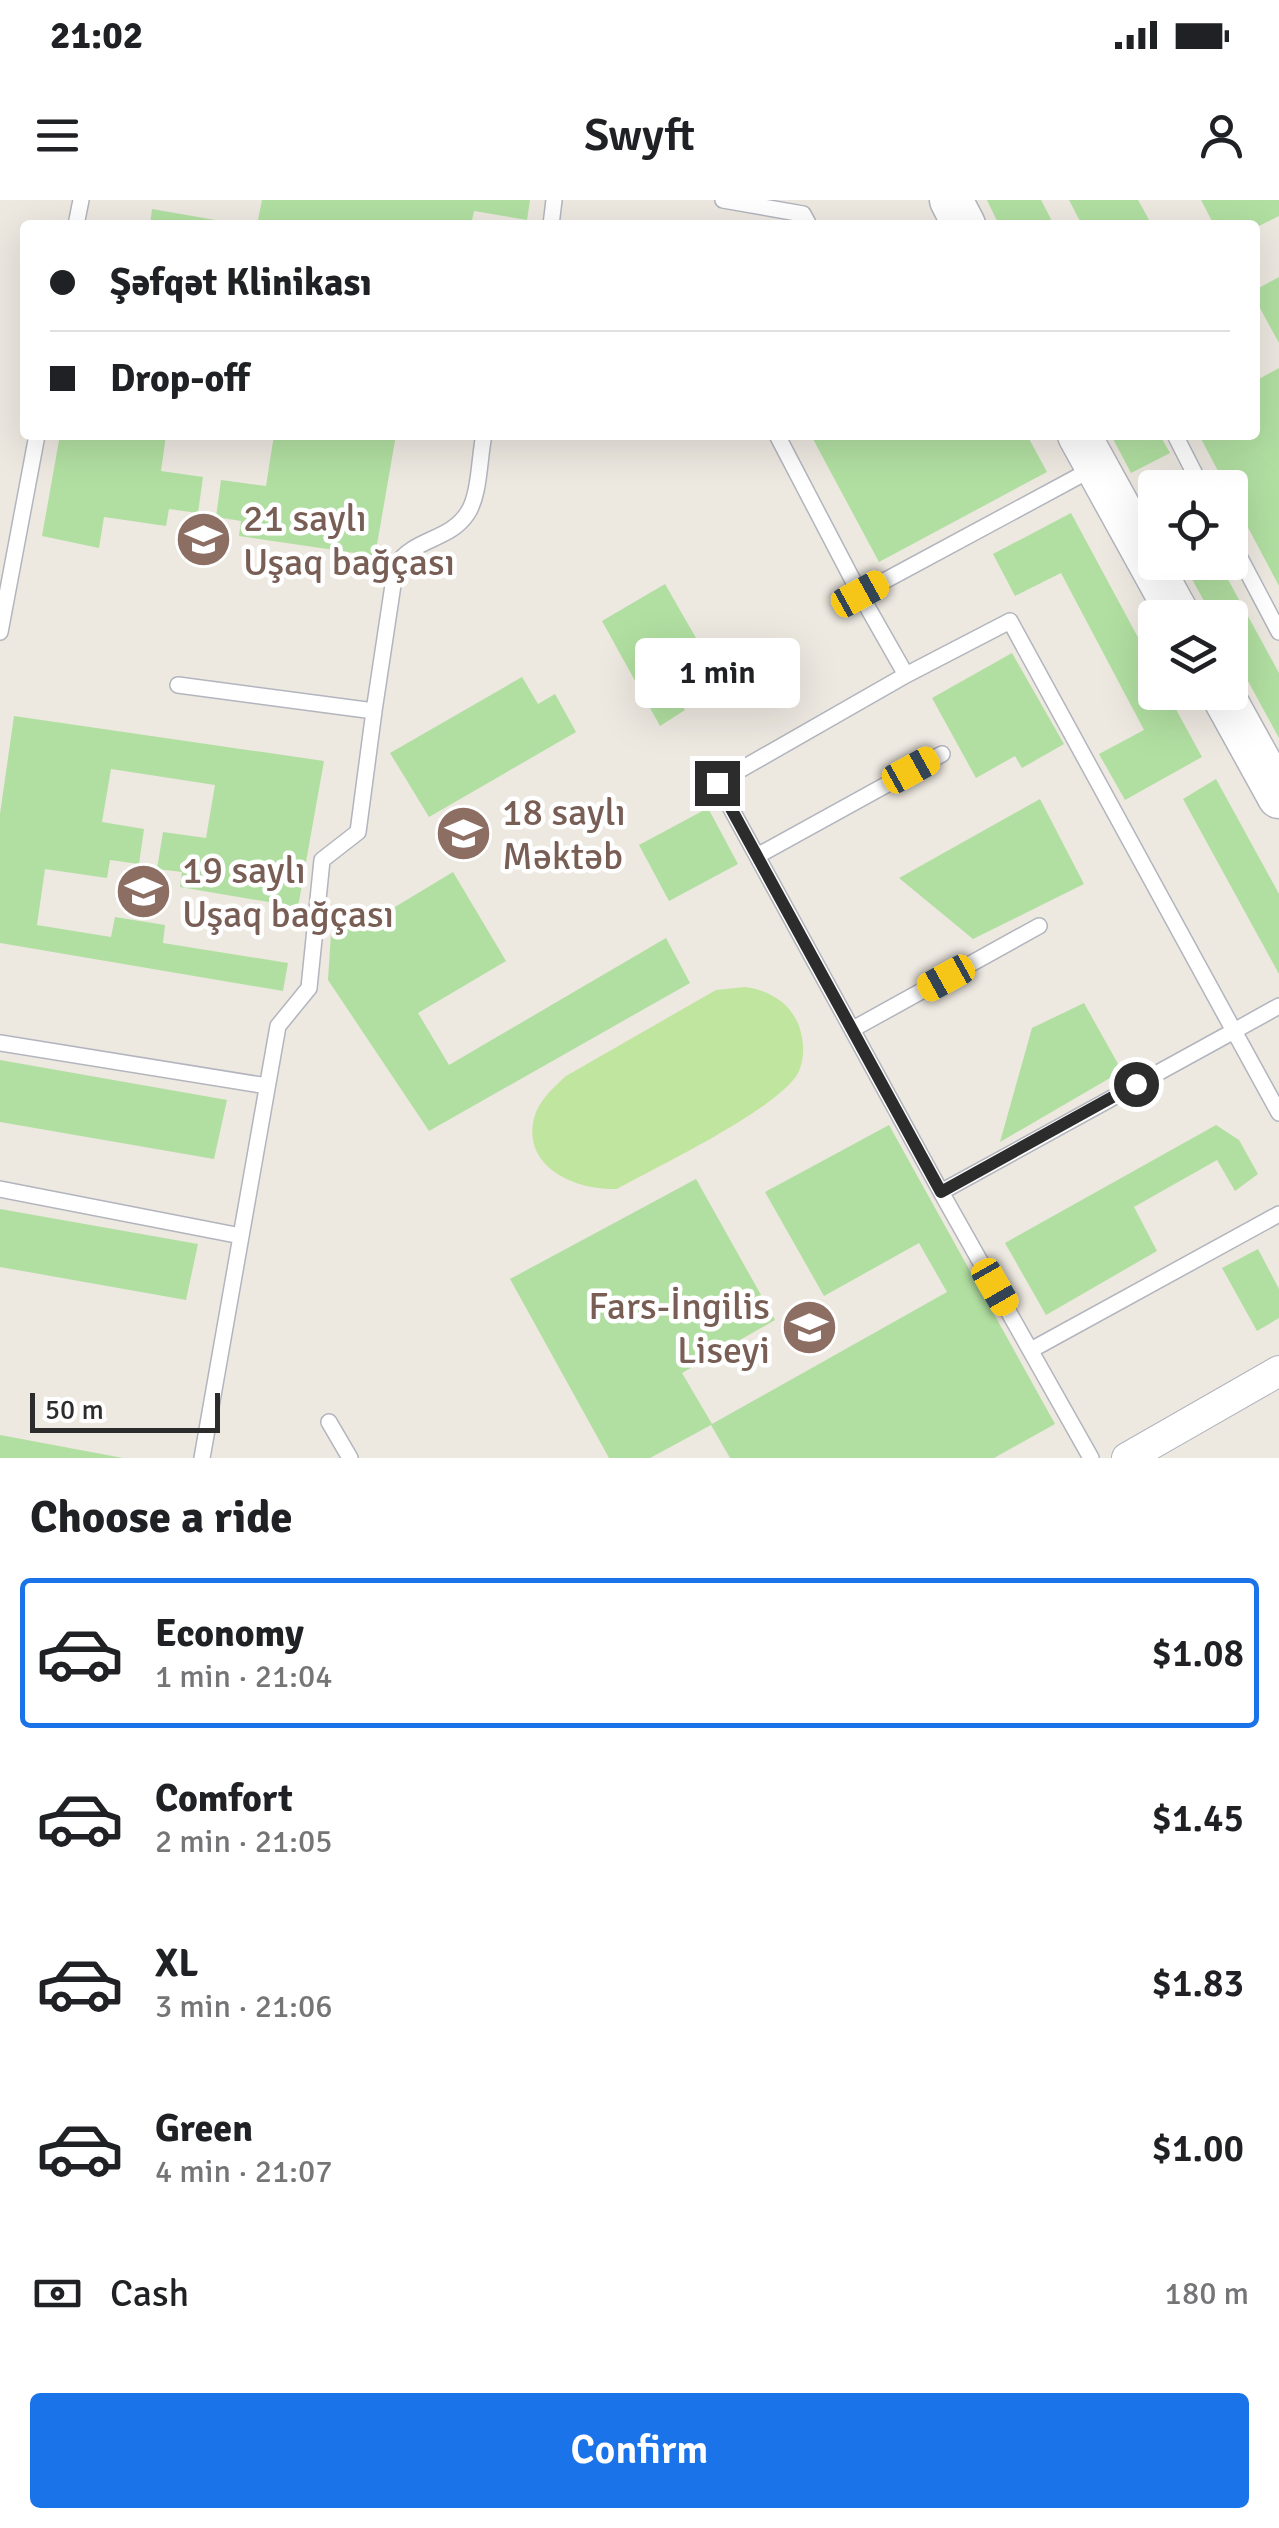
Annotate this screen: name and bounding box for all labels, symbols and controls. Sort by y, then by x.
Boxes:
text: 21:02 [50,12,143,59]
icon: menu [30,108,85,163]
text: Swyft [584,108,695,163]
icon: person [1194,108,1249,163]
text: Şəfqət Klinikası [110,259,372,306]
text: Drop-off [110,355,250,402]
map controls [1138,470,1248,710]
button: locate [1138,470,1248,580]
place label: 21 saylı Uşaq bağçası [243,495,455,586]
school or university icon: 21 saylı Uşaq bağçası [174,510,234,570]
car [826,566,894,622]
button: layers [1138,600,1248,710]
callout: 1 min [634,638,800,708]
text: 1 min [679,653,756,692]
car [877,742,945,798]
route end [695,761,740,806]
place label: 18 saylı Məktəb [502,789,626,880]
school or university icon: 18 saylı Məktəb [433,804,493,864]
place label: 19 saylı Uşaq bağçası [182,847,394,938]
school or university icon: 19 saylı Uşaq bağçası [113,862,173,922]
car [912,950,980,1006]
route start [1114,1062,1159,1107]
car [967,1254,1023,1320]
place label: Fars-İngilis Liseyi [588,1283,770,1374]
school or university icon: Fars-İngilis Liseyi [779,1298,839,1358]
scale bar [30,1388,220,1432]
text: 50 m [45,1393,104,1427]
text: Choose a ride [30,1490,293,1545]
icon: car [35,1608,125,1698]
text: Economy [155,1610,304,1657]
text: $1.08 [1151,1630,1244,1677]
text: 1 min · 21:04 [155,1657,333,1696]
icon: car [35,1773,125,1863]
text: Comfort [155,1775,293,1822]
text: $1.45 [1151,1795,1244,1842]
text: 2 min · 21:05 [155,1822,333,1861]
icon: car [35,1938,125,2028]
text: XL [155,1940,198,1987]
text: $1.83 [1151,1960,1244,2007]
text: 3 min · 21:06 [155,1987,333,2026]
icon: car [35,2103,125,2193]
text: Green [155,2105,253,2152]
text: $1.00 [1151,2125,1244,2172]
text: 4 min · 21:07 [155,2152,333,2191]
icon: cash [30,2266,85,2321]
text: Cash [110,2270,189,2317]
text: 180 m [1165,2274,1249,2313]
button: Confirm [30,2393,1249,2508]

